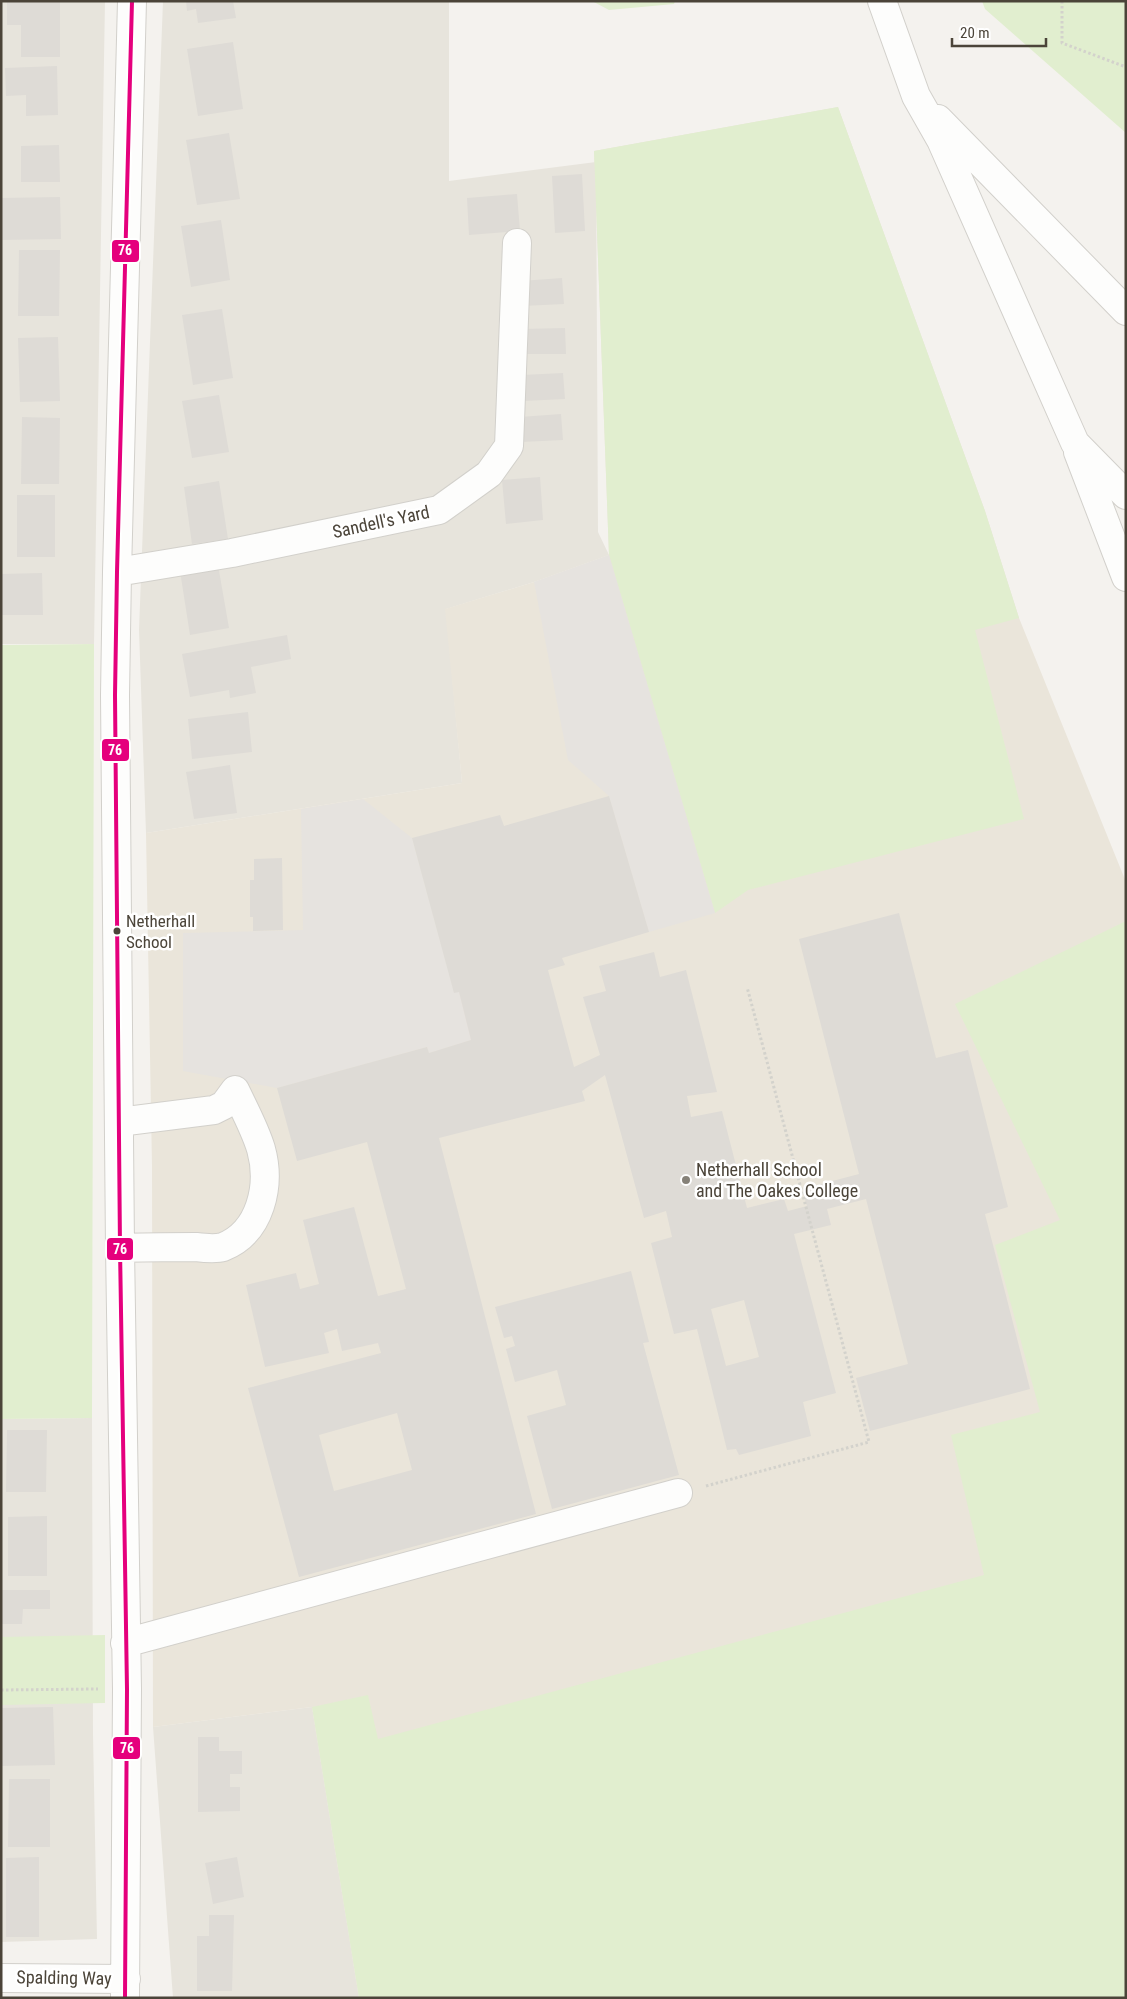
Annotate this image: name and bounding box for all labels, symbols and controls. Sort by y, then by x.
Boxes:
scale bar [952,15,1046,47]
text: 20 m [960,24,990,42]
line badge: 76 [111,239,140,263]
text: 76 [118,242,132,258]
street label: Sandell's Yard [330,501,431,542]
line badge: 76 [101,738,130,762]
text: 76 [108,742,122,758]
place label: Netherhall School [126,911,195,952]
marker: Netherhall School [112,926,122,936]
place label: Netherhall School and The Oakes College [696,1159,858,1201]
marker: Netherhall School and The Oakes College [680,1174,692,1186]
line badge: 76 [106,1237,134,1261]
text: 76 [113,1241,127,1257]
line badge: 76 [112,1736,141,1760]
text: 76 [120,1740,134,1756]
street label: Spalding Way [16,1966,112,1989]

